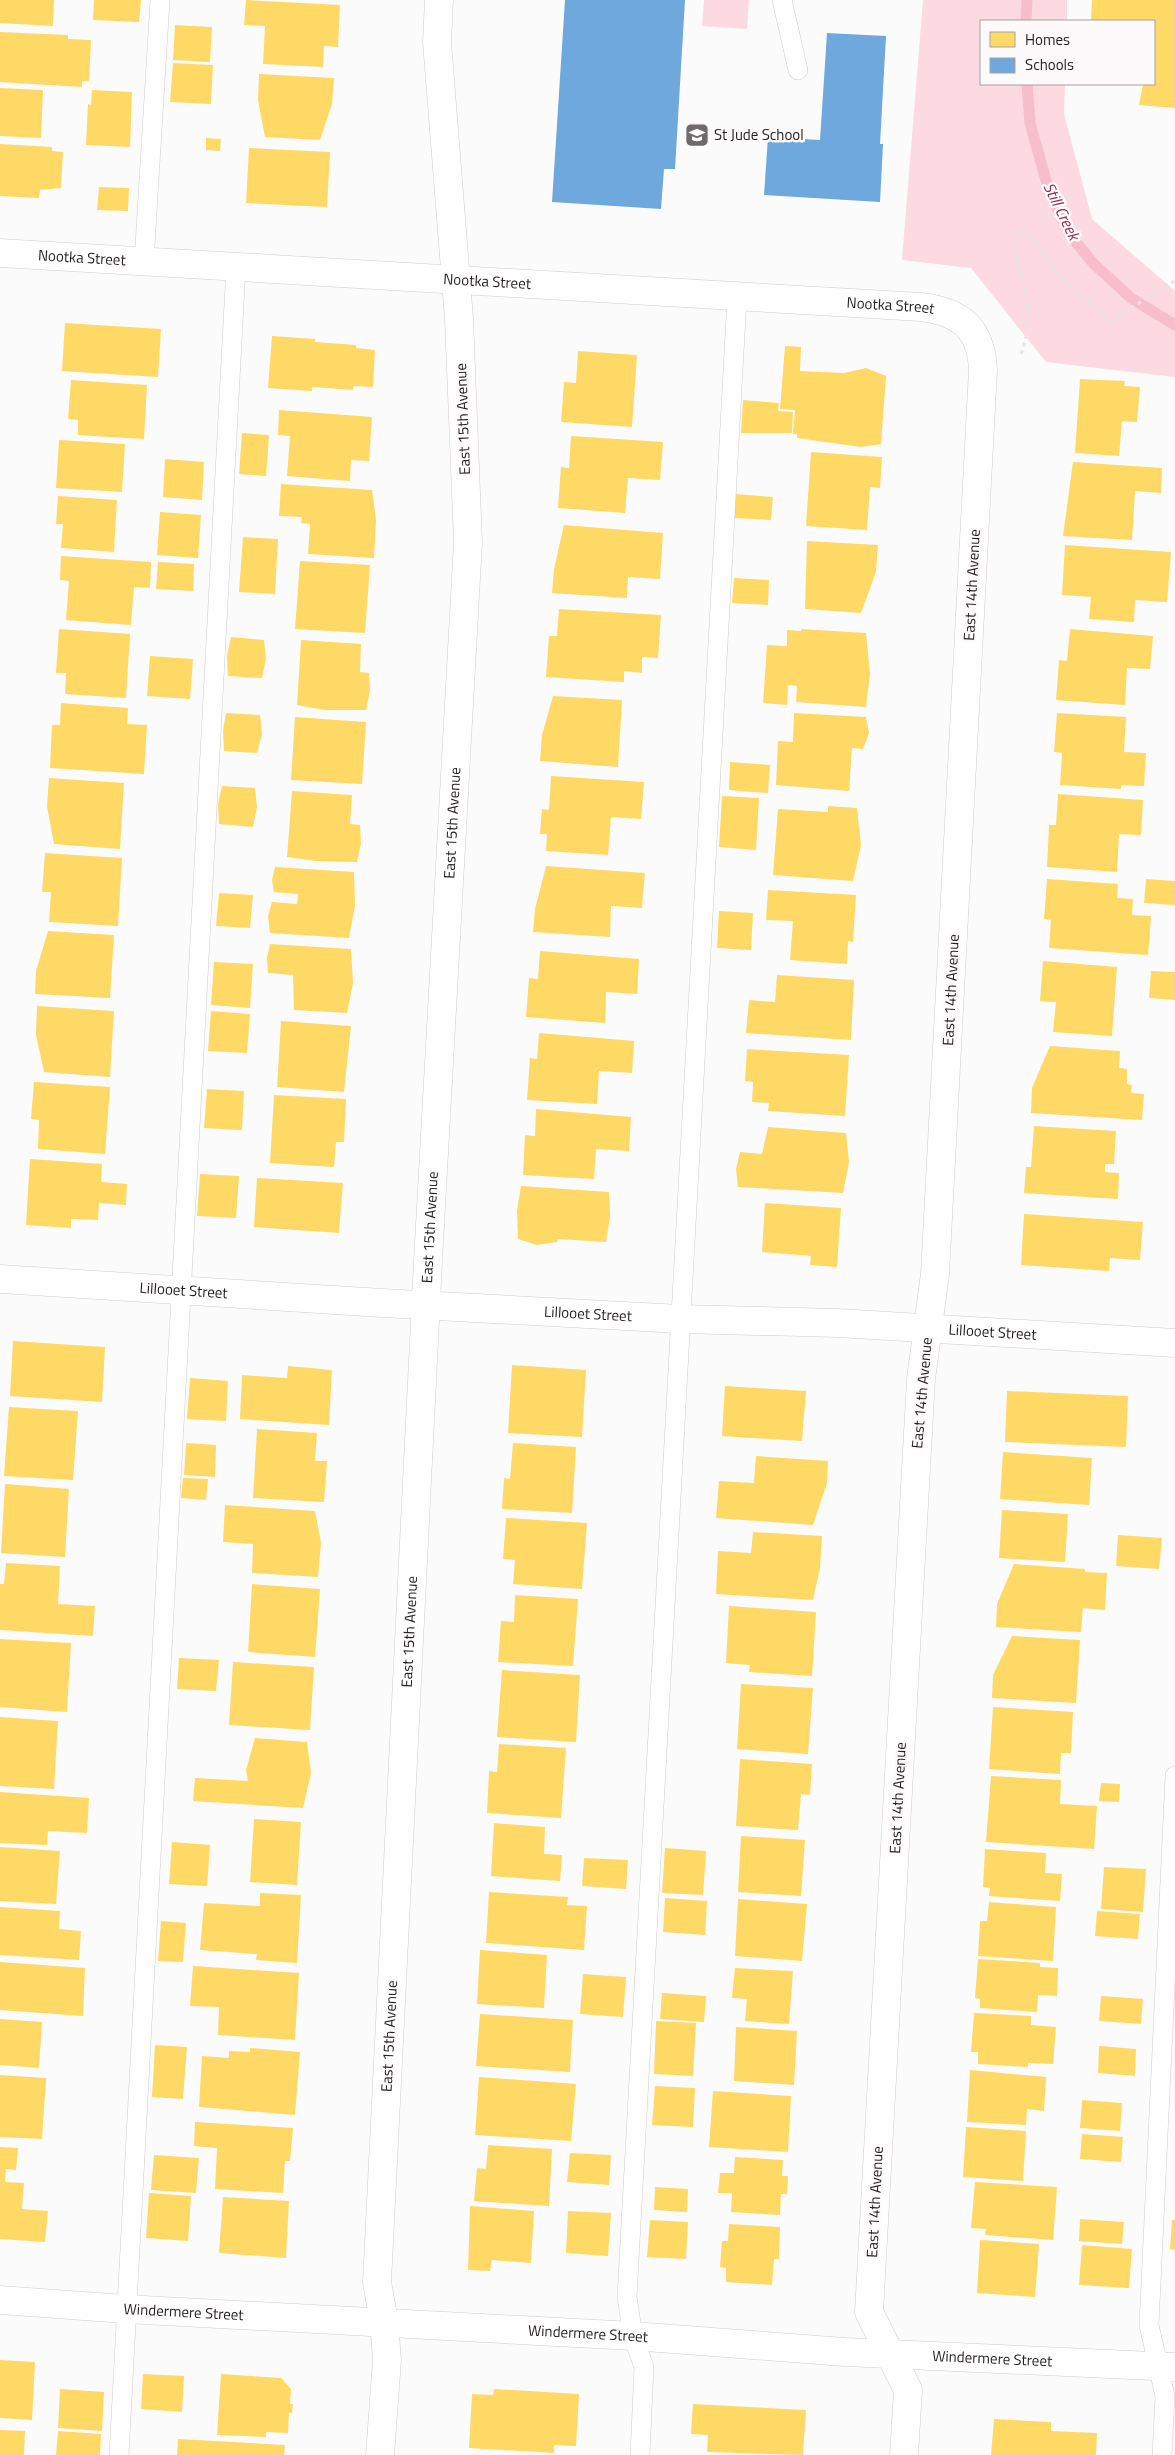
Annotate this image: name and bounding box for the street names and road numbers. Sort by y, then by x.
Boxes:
street label: Nootka Street [37,243,127,271]
street label: Nootka Street [443,267,532,295]
street label: Nootka Street [846,291,937,320]
street label: East 15th Avenue [449,363,476,475]
street label: East 14th Avenue [957,529,986,641]
street label: East 15th Avenue [437,766,466,879]
street label: East 14th Avenue [936,934,965,1046]
street label: East 15th Avenue [415,1171,444,1284]
street label: Lillooet Street [139,1276,229,1304]
street label: Lillooet Street [543,1300,633,1327]
street label: Lillooet Street [948,1318,1038,1346]
street label: East 14th Avenue [905,1336,938,1450]
street label: East 15th Avenue [395,1575,423,1688]
street label: East 14th Avenue [883,1742,912,1854]
street label: East 15th Avenue [375,1980,403,2093]
street label: East 14th Avenue [860,2146,889,2258]
street label: Windermere Street [123,2297,245,2326]
street label: Windermere Street [527,2318,650,2348]
street label: Windermere Street [932,2344,1053,2372]

